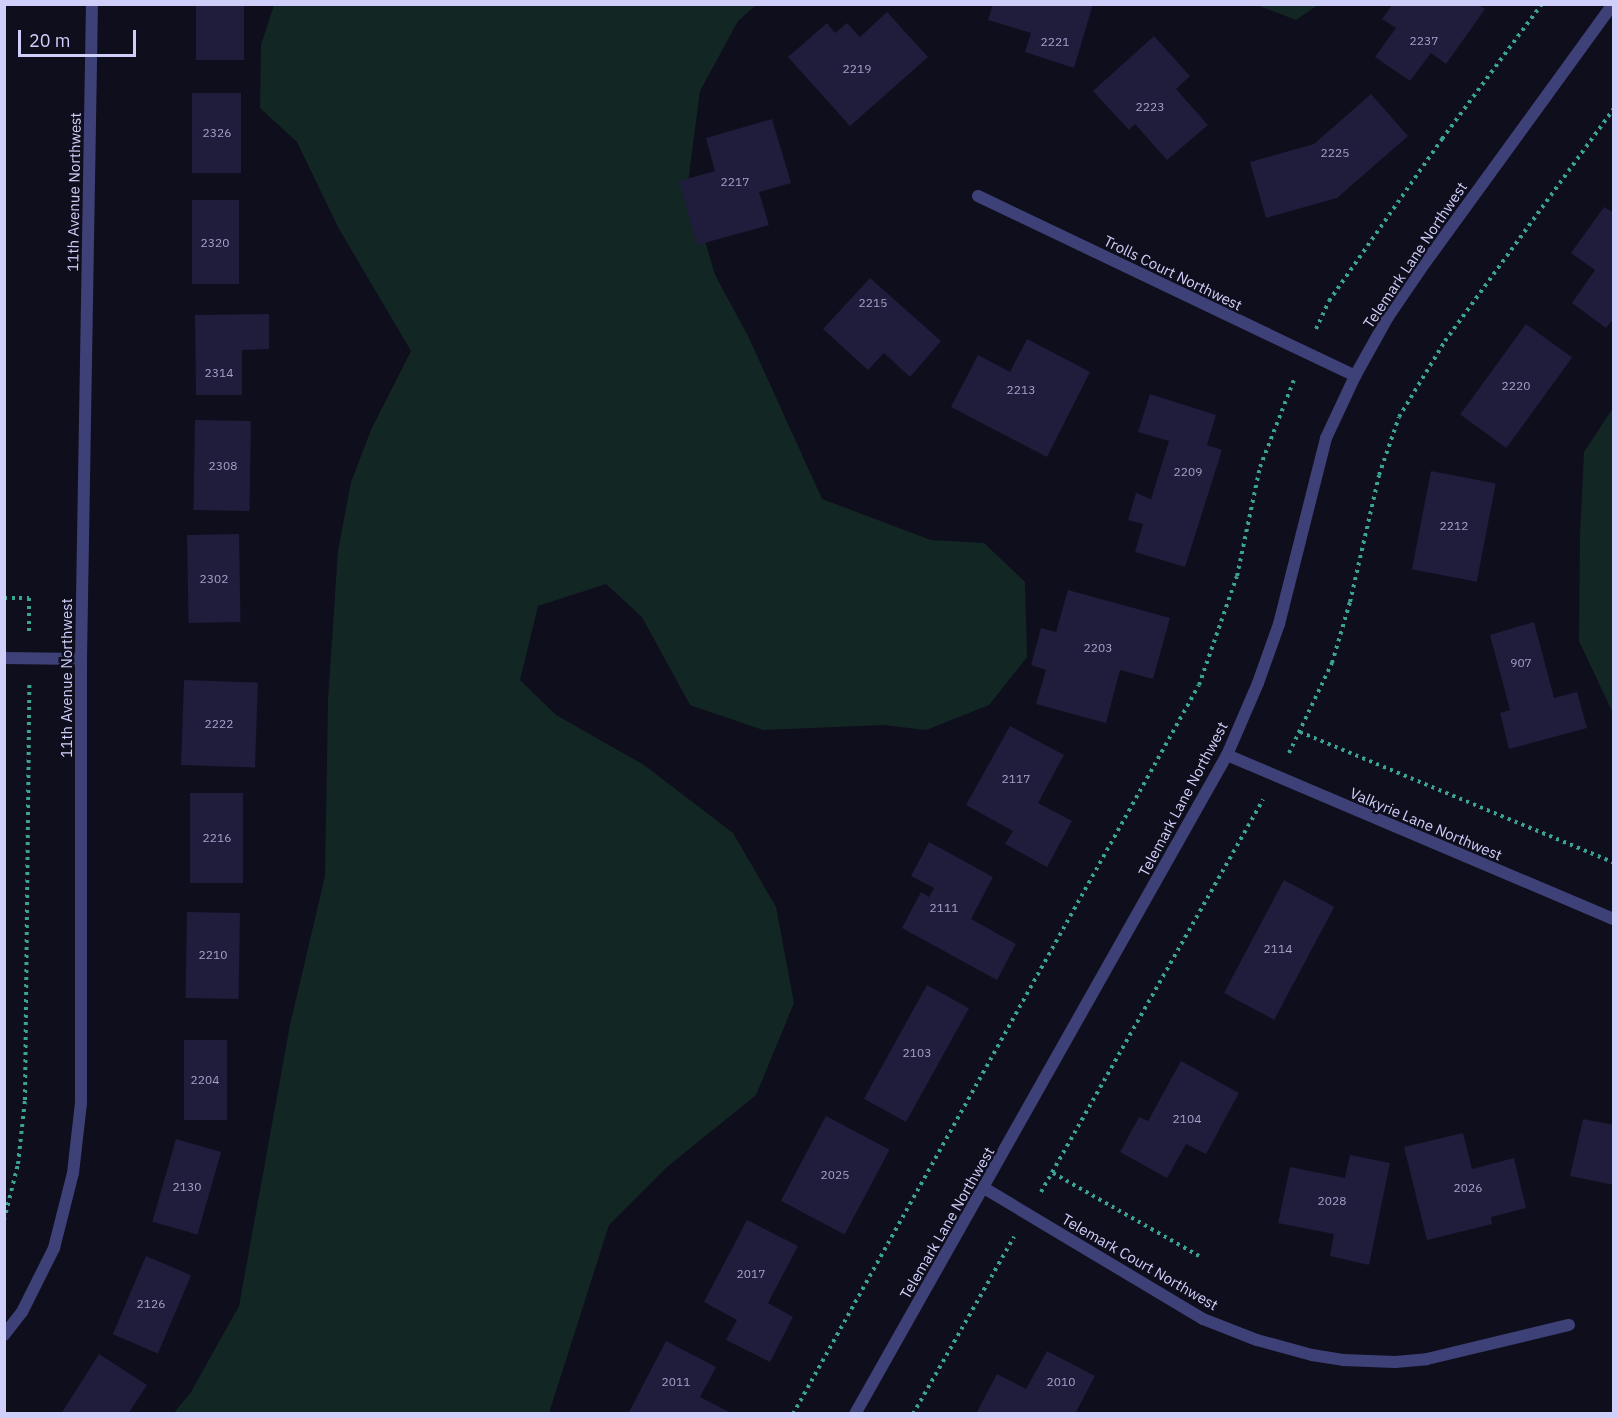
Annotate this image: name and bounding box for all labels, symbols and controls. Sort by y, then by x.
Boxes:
scale bar [21,18,140,56]
text: 20 m [29,29,71,52]
house number: 2237 [1410,34,1438,48]
house number: 2221 [1041,35,1069,49]
house number: 2219 [843,62,871,76]
house number: 2223 [1136,100,1164,114]
street label: 11th Avenue Northwest [64,112,84,272]
house number: 2326 [203,126,231,140]
house number: 2225 [1321,146,1349,160]
house number: 2217 [721,175,749,189]
street label: Telemark Lane Northwest [1359,178,1471,332]
street label: Trolls Court Northwest [1101,232,1245,314]
house number: 2320 [201,236,229,250]
house number: 2215 [859,296,887,310]
house number: 2314 [205,366,233,380]
house number: 2220 [1502,379,1530,393]
house number: 2213 [1007,383,1035,397]
house number: 2308 [209,459,237,473]
house number: 2209 [1174,465,1202,479]
house number: 2212 [1440,519,1468,533]
house number: 2302 [200,572,228,586]
street label: 11th Avenue Northwest [58,598,76,758]
house number: 2203 [1084,641,1112,655]
house number: 907 [1510,656,1532,670]
house number: 2222 [205,717,233,731]
street label: Telemark Lane Northwest [1135,719,1231,879]
house number: 2117 [1002,772,1030,786]
street label: Valkyrie Lane Northwest [1347,784,1505,864]
house number: 2216 [203,831,231,845]
house number: 2111 [930,901,958,915]
house number: 2114 [1264,942,1292,956]
house number: 2210 [199,948,227,962]
house number: 2103 [903,1046,931,1060]
house number: 2204 [191,1073,219,1087]
house number: 2104 [1173,1112,1201,1126]
street label: Telemark Lane Northwest [896,1144,998,1302]
house number: 2025 [821,1168,849,1182]
house number: 2130 [173,1180,201,1194]
house number: 2026 [1454,1181,1482,1195]
house number: 2028 [1318,1194,1346,1208]
street label: Telemark Court Northwest [1059,1210,1221,1314]
house number: 2017 [737,1267,765,1281]
house number: 2126 [137,1297,165,1311]
house number: 2011 [662,1375,690,1389]
house number: 2010 [1047,1375,1075,1389]

